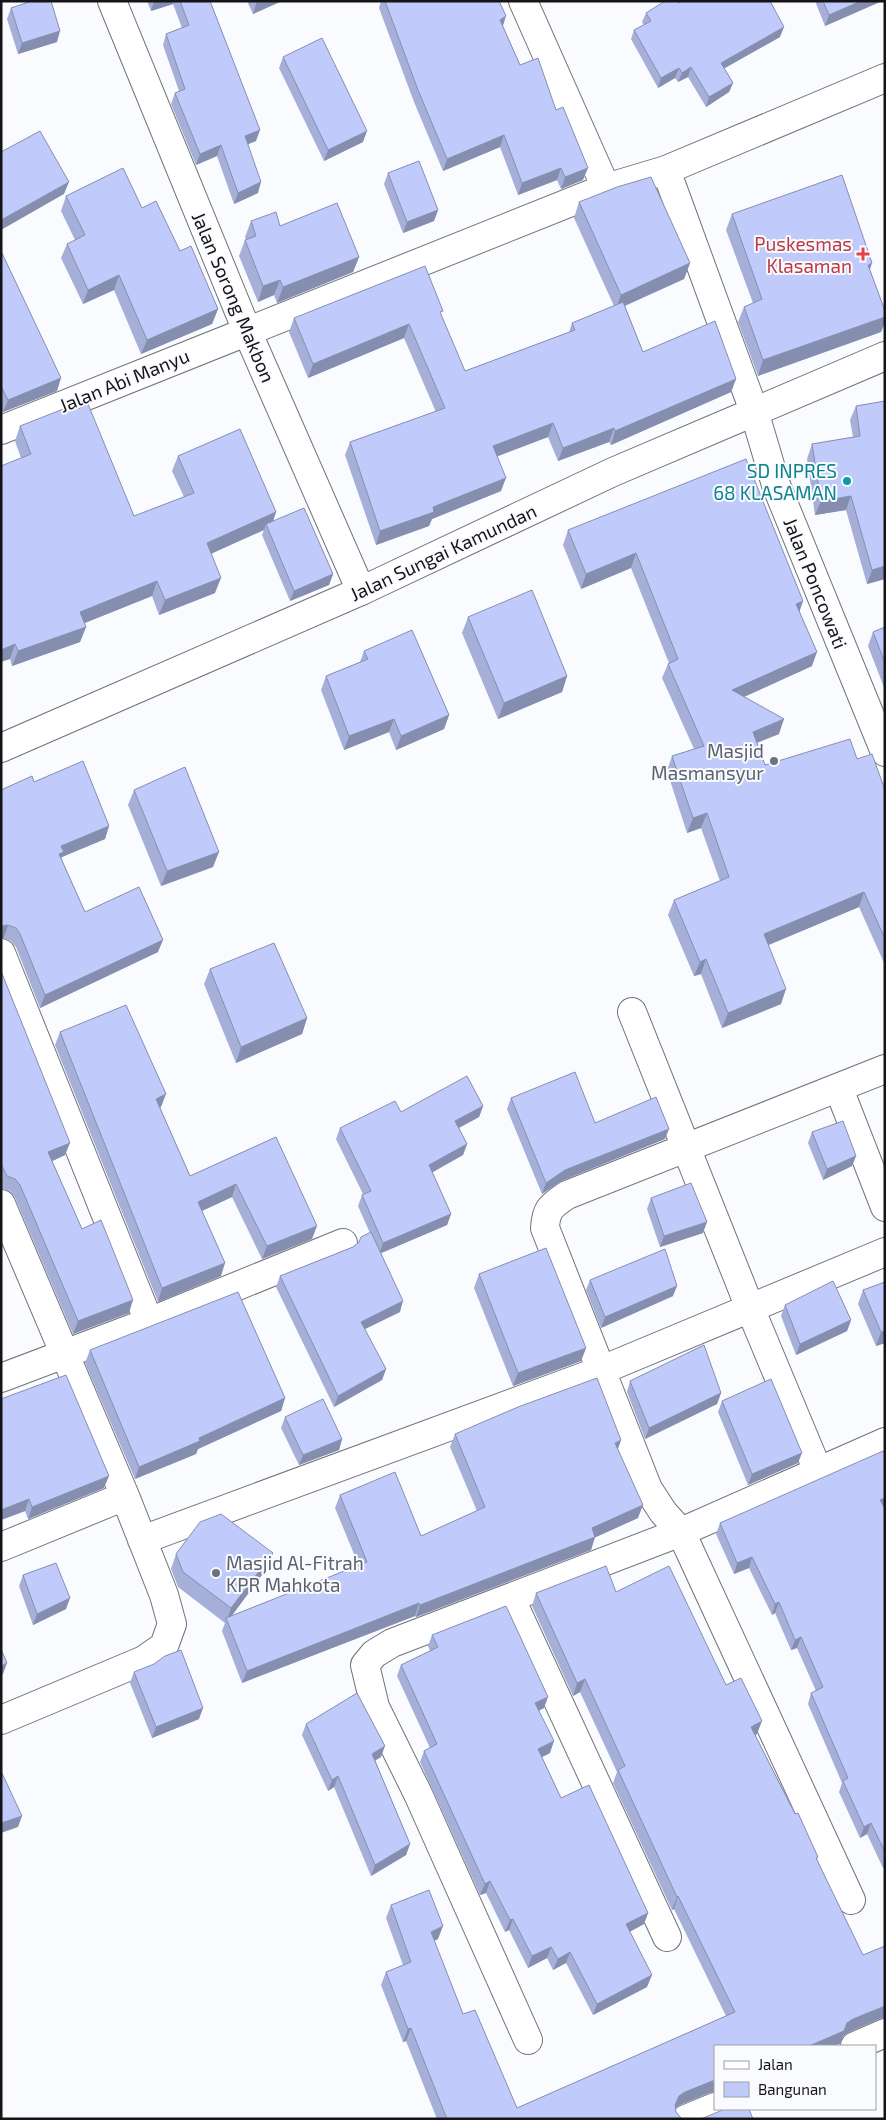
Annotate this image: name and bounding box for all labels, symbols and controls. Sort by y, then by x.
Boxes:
street label: Jalan Sorong Makbon [188,208,280,386]
place label: Puskesmas Klasaman [754,232,852,277]
marker: Puskesmas Klasaman [856,247,870,261]
street label: Jalan Abi Manyu [56,343,192,417]
place label: SD INPRES 68 KLASAMAN [713,459,837,504]
marker: SD INPRES 68 KLASAMAN [841,475,853,487]
street label: Jalan Sungai Kamundan [346,499,540,605]
street label: Jalan Poncowati [779,514,853,652]
place label: Masjid Masmansyur [651,739,764,784]
marker: Masjid Masmansyur [768,755,780,767]
place label: Masjid Al-Fitrah KPR Mahkota [226,1551,364,1596]
marker: Masjid Al-Fitrah KPR Mahkota [210,1567,222,1579]
legend [714,2045,876,2110]
text: Jalan [758,2055,793,2073]
text: Bangunan [758,2080,827,2098]

